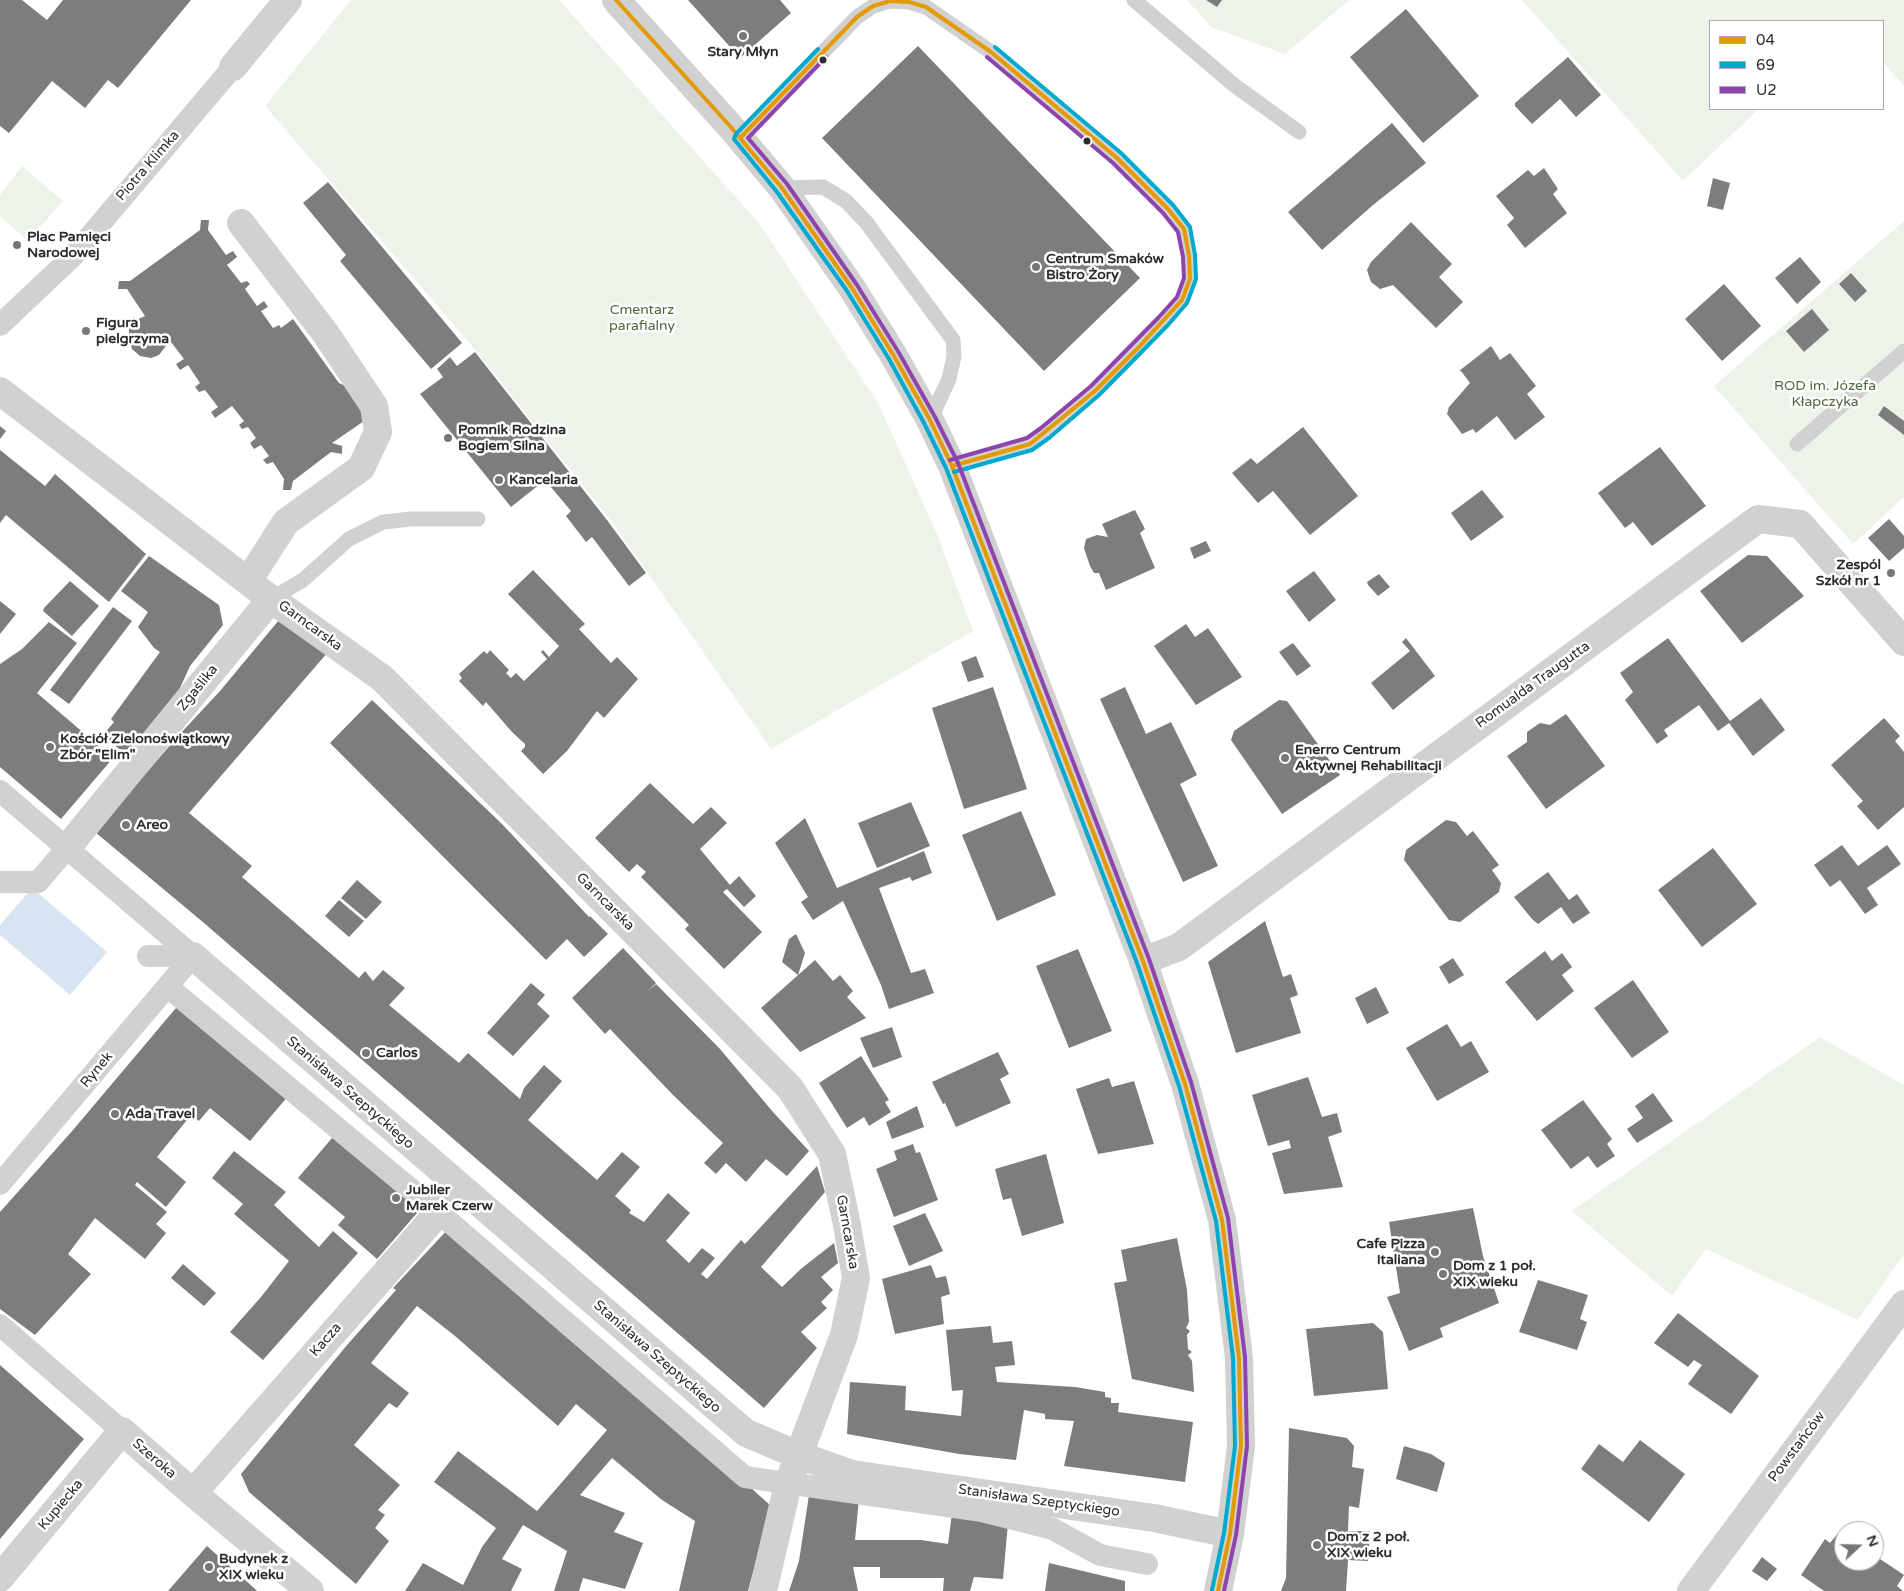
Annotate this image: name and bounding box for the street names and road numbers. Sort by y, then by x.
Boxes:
street label: Piotra Klimka [113,127,183,205]
street label: Garncarska [275,597,345,655]
street label: Romualda Traugutta [1473,638,1593,732]
street label: Zgaślika [174,661,222,715]
street label: Garncarska [572,869,638,935]
street label: Stanisława Szeptyckiego [283,1033,417,1153]
street label: Rynek [77,1049,117,1091]
street label: Garncarska [832,1194,862,1270]
street label: Stanisława Szeptyckiego [590,1297,724,1417]
street label: Kacza [307,1320,345,1360]
street label: Powstańców [1765,1408,1829,1486]
street label: Szeroka [129,1435,179,1483]
street label: Kupiecka [35,1476,87,1534]
street label: Stanisława Szeptyckiego [957,1481,1121,1521]

